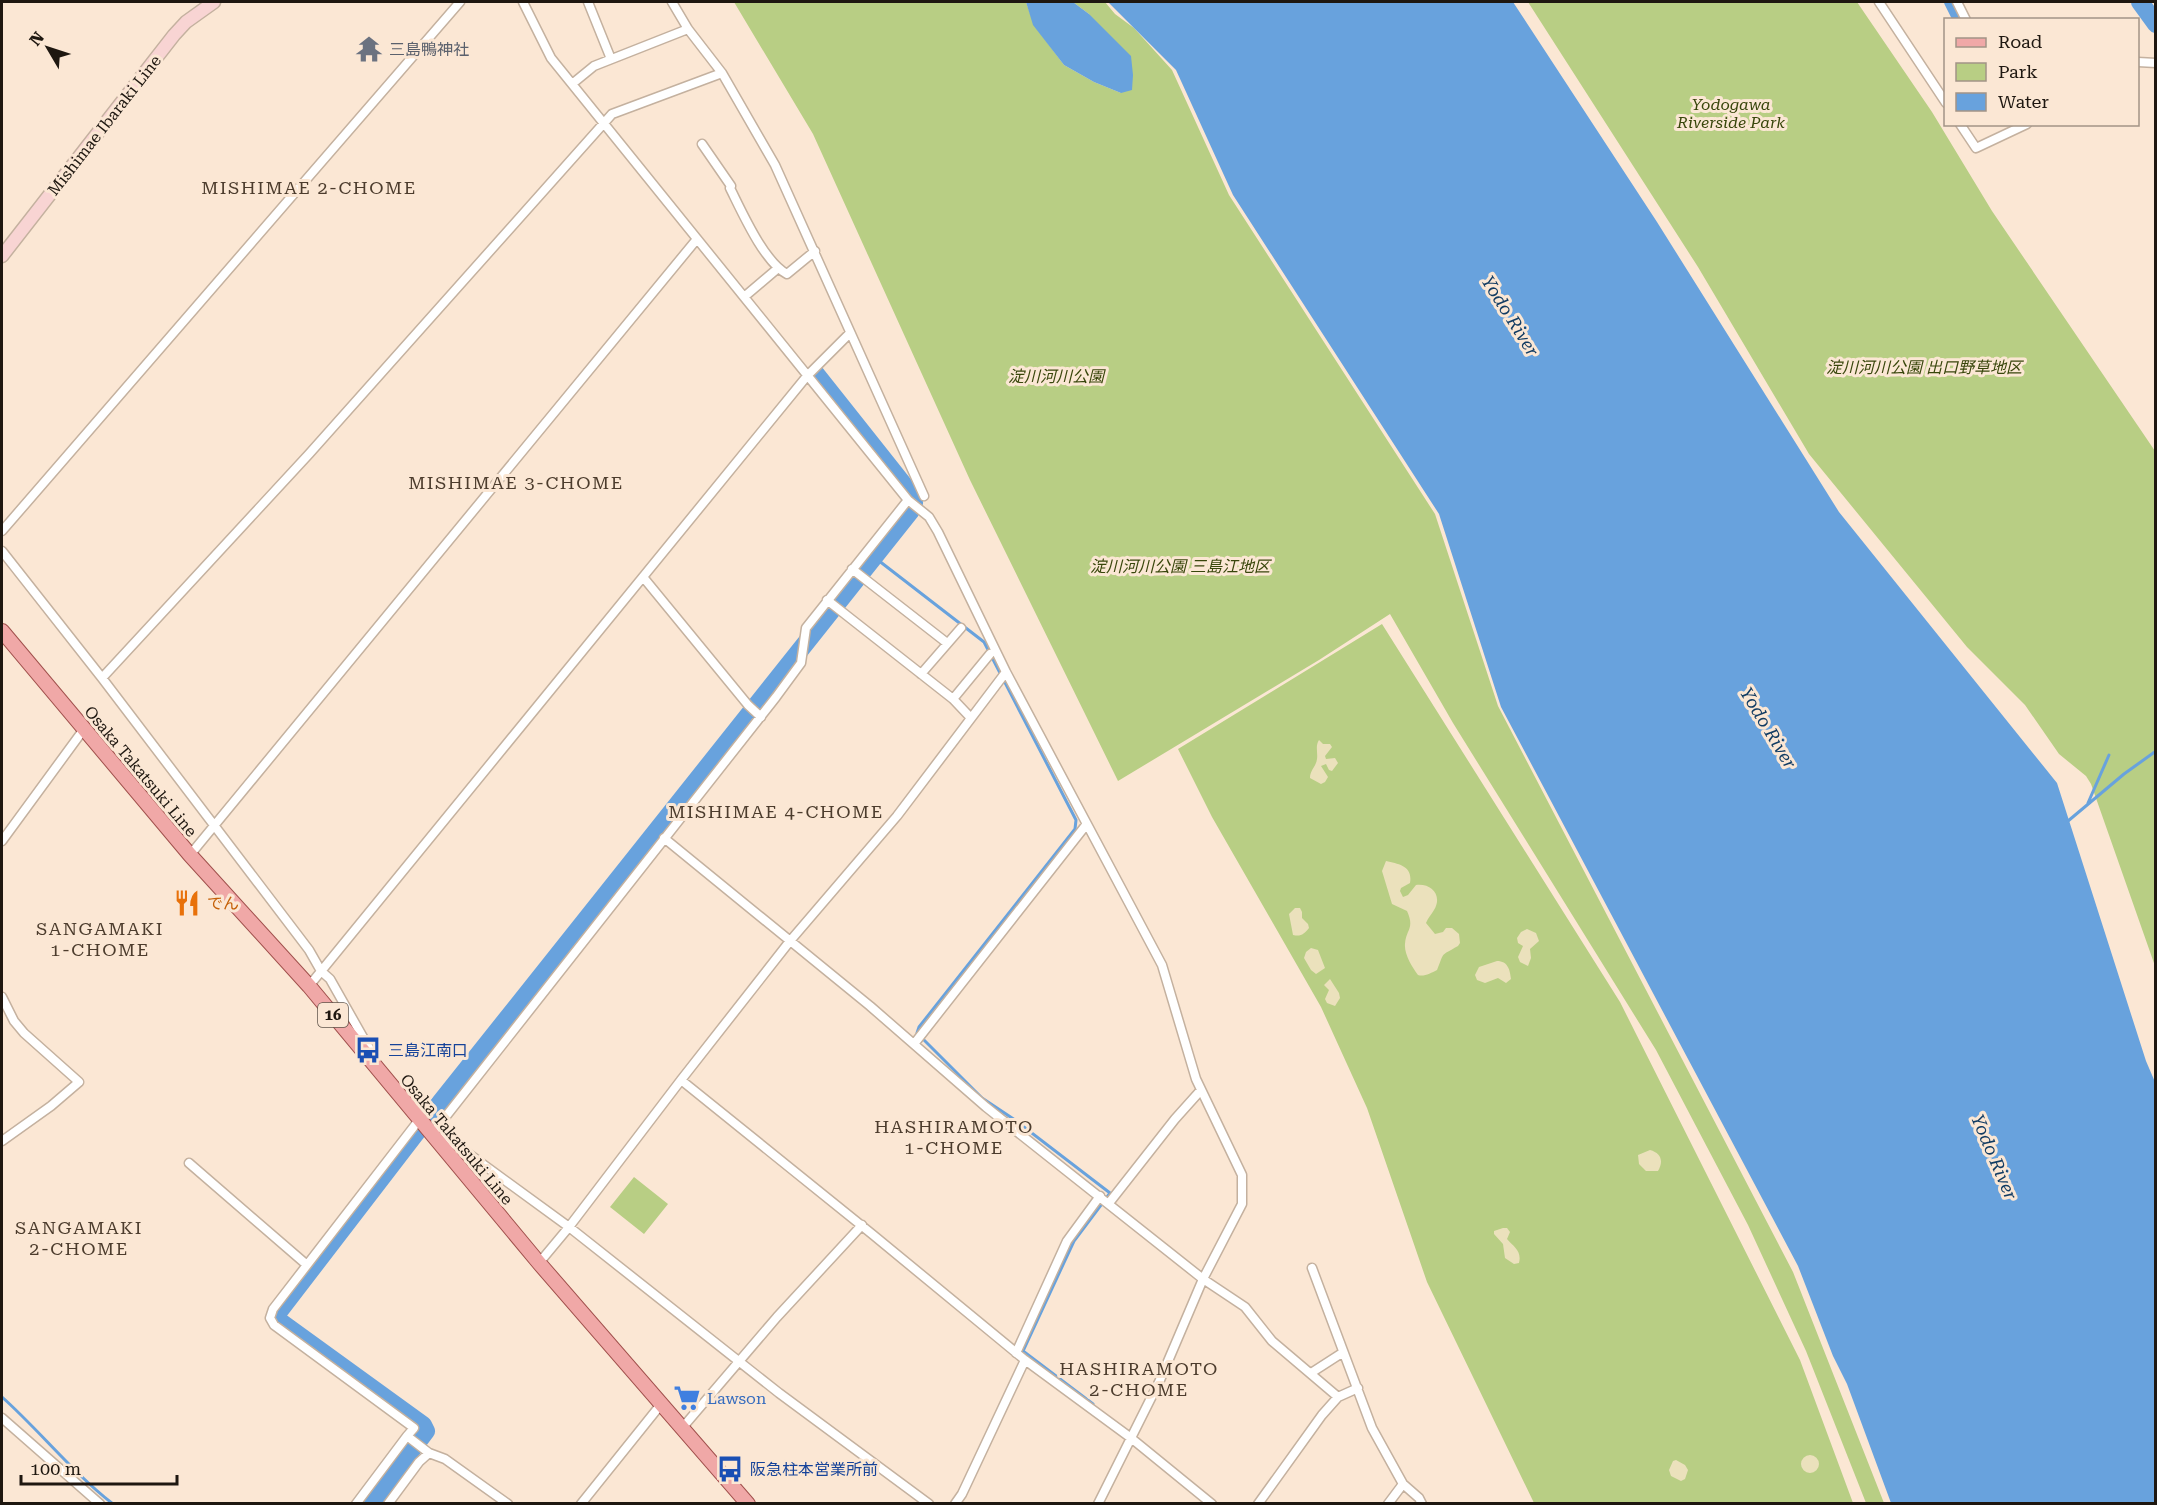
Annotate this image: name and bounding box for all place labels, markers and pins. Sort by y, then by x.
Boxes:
temple icon: 三島鴨神社 [354,34,384,64]
place label: 三島鴨神社 [389,40,469,59]
restaurant icon: でん [172,888,202,918]
place label: でん [207,894,239,913]
bus stop icon: 三島江南口 [353,1035,383,1065]
place label: 三島江南口 [388,1041,468,1060]
supermarket icon: Lawson [672,1383,702,1413]
place label: Lawson [707,1389,766,1408]
bus stop icon: 阪急柱本営業所前 [715,1454,745,1484]
place label: 阪急柱本営業所前 [750,1460,878,1479]

